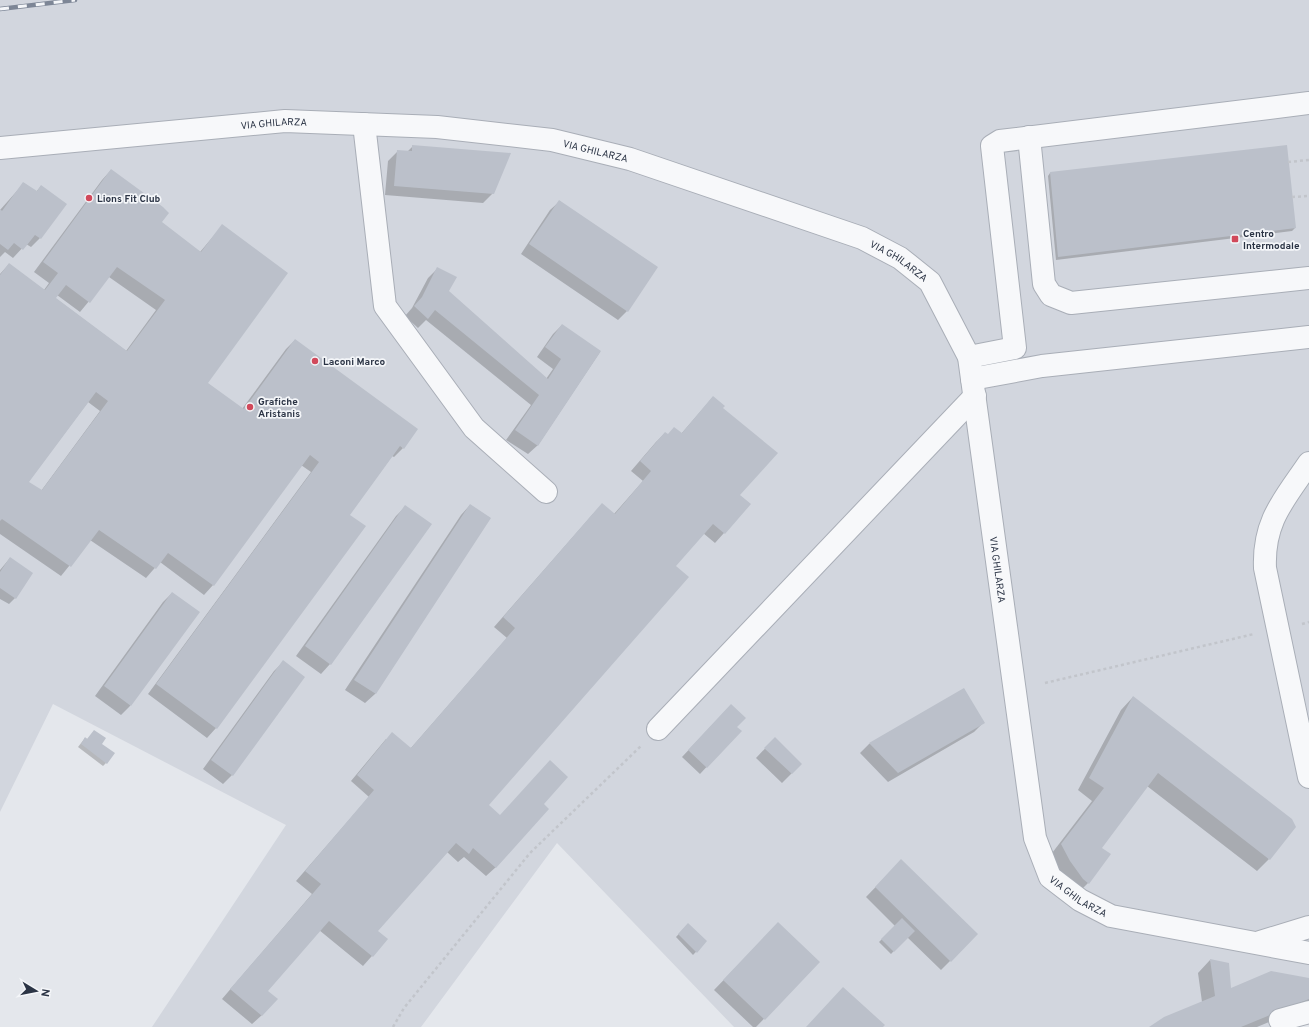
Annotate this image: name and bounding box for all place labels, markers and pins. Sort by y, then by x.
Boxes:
marker: Lions Fit Club [84,193,94,203]
place label: Lions Fit Club [97,193,161,206]
place label: Centro Intermodale [1243,228,1300,253]
marker: Centro Intermodale [1230,234,1240,244]
marker: Laconi Marco [310,356,320,366]
place label: Laconi Marco [323,356,386,369]
place label: Grafiche Aristanis [258,396,300,421]
marker: Grafiche Aristanis [245,402,255,412]

